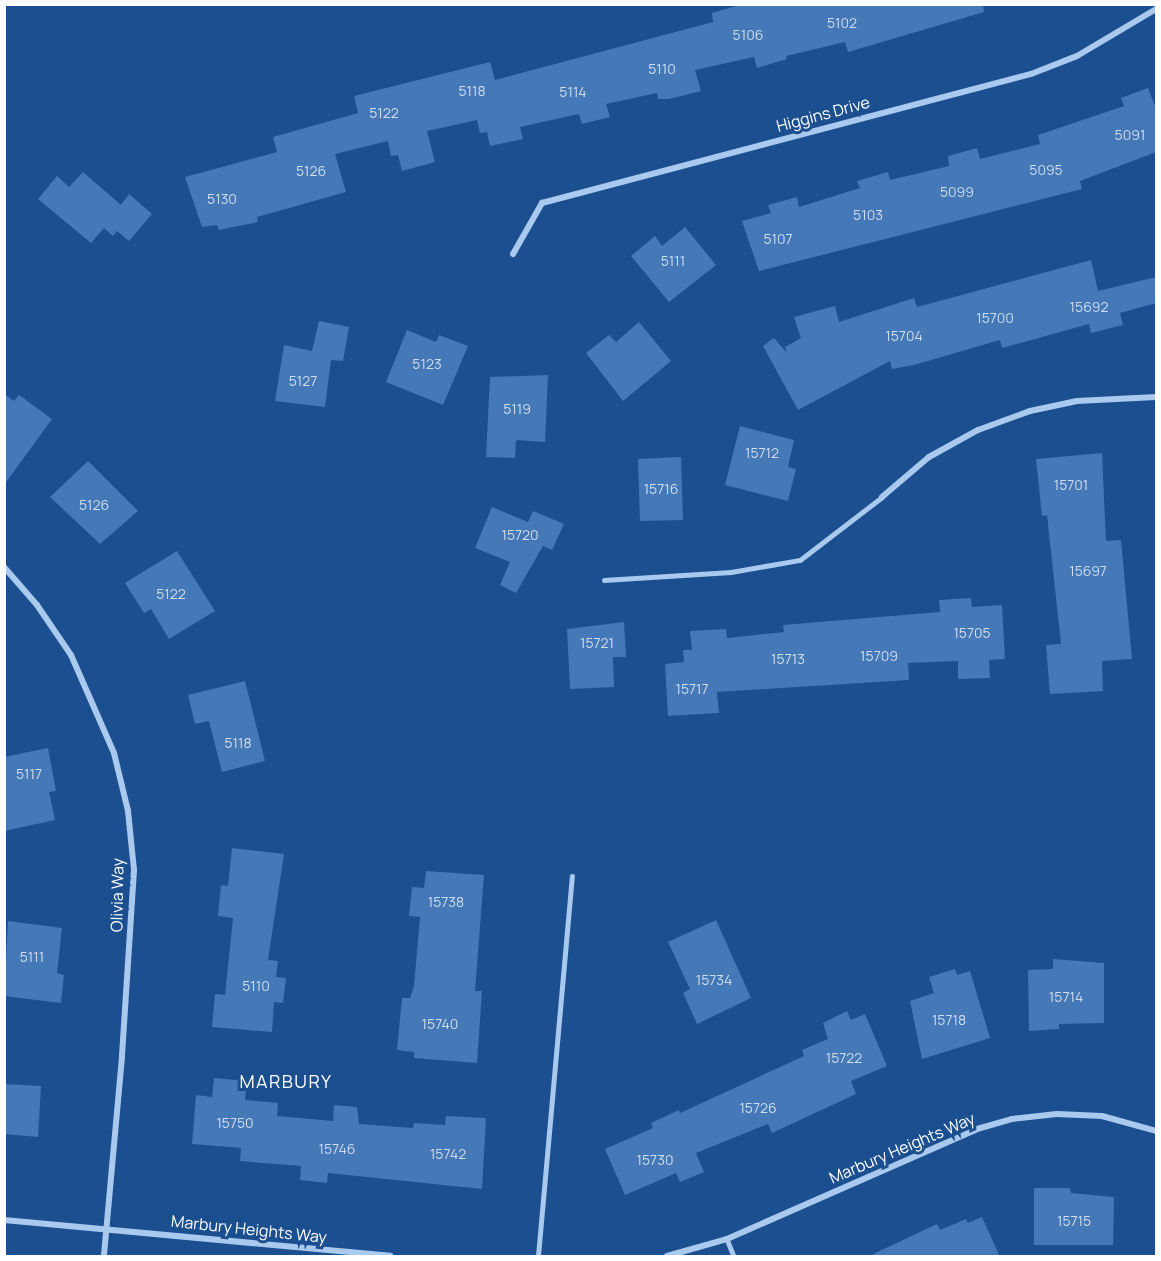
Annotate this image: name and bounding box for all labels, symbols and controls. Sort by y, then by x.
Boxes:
house number: 5102 [827,15,857,31]
house number: 5106 [733,27,763,43]
house number: 5110 [648,61,676,77]
house number: 5118 [458,83,486,99]
house number: 5114 [559,84,587,100]
street label: Higgins Drive [774,92,872,136]
house number: 5122 [369,105,399,121]
house number: 5091 [1115,127,1145,143]
house number: 5095 [1029,162,1063,178]
house number: 5126 [296,163,326,179]
house number: 5099 [940,184,974,200]
house number: 5130 [207,191,237,207]
house number: 5103 [853,207,883,223]
house number: 5107 [763,231,793,247]
house number: 5111 [661,253,685,269]
house number: 15692 [1070,299,1108,315]
house number: 15700 [976,310,1014,326]
house number: 15704 [885,328,923,344]
house number: 5123 [412,356,442,372]
house number: 5127 [289,373,317,389]
house number: 5119 [503,401,531,417]
house number: 15712 [745,445,779,461]
house number: 15701 [1054,477,1088,493]
house number: 15716 [644,481,678,497]
house number: 5126 [79,497,109,513]
house number: 15720 [501,527,539,543]
house number: 15697 [1069,563,1107,579]
house number: 5122 [156,586,186,602]
house number: 15705 [953,625,991,641]
house number: 15721 [580,635,614,651]
house number: 15709 [860,648,898,664]
house number: 15713 [771,651,805,667]
house number: 15717 [675,681,709,697]
house number: 5118 [224,735,252,751]
house number: 5117 [16,766,42,782]
street label: Olivia Way [107,858,127,932]
house number: 15738 [428,894,464,910]
house number: 5111 [20,949,44,965]
house number: 15734 [696,972,732,988]
house number: 5110 [242,978,270,994]
house number: 15714 [1049,989,1083,1005]
house number: 15718 [932,1012,966,1028]
house number: 15740 [422,1016,458,1032]
house number: 15722 [826,1050,862,1066]
district label: MARBURY [239,1070,333,1092]
house number: 15726 [739,1100,777,1116]
street label: Marbury Heights Way [826,1109,978,1187]
house number: 15750 [216,1115,254,1131]
house number: 15746 [319,1141,355,1157]
house number: 15742 [430,1146,466,1162]
house number: 15730 [637,1152,673,1168]
street label: Marbury Heights Way [170,1211,328,1247]
house number: 15715 [1057,1213,1091,1229]

